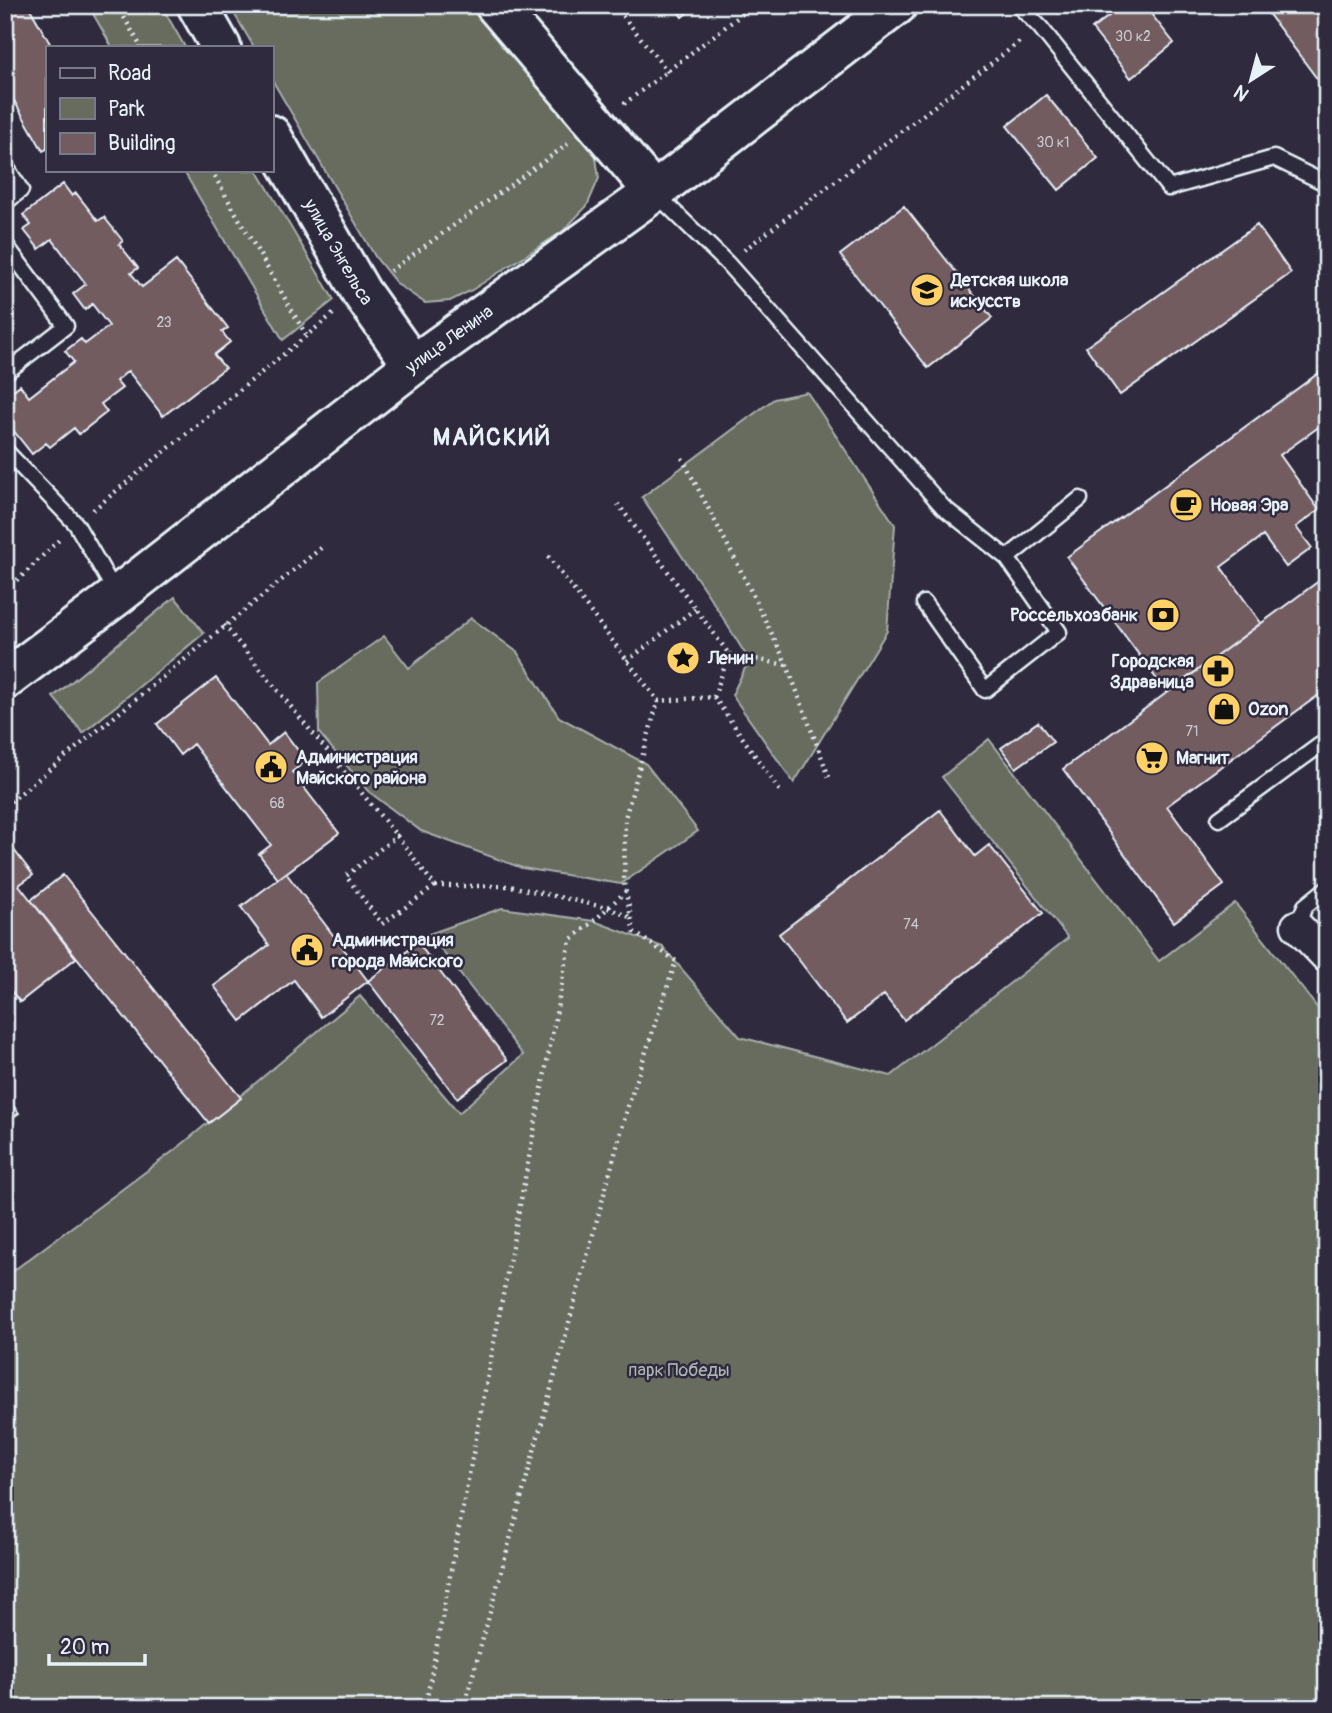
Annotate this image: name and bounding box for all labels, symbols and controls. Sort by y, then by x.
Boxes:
house number: 30 к2 [1115,28,1151,45]
legend [46,46,273,172]
north arrow [1216,46,1286,116]
text: Road [108,60,152,87]
text: N [1229,79,1254,106]
text: Park [108,96,145,123]
text: Building [108,130,175,157]
house number: 30 к1 [1036,134,1070,151]
street label: улица Энгельса [298,194,378,310]
place label: Детская школа искусств [950,269,1069,313]
school or university icon: Детская школа искусств [908,271,946,309]
street label: улица Ленина [400,300,498,379]
house number: 23 [156,314,172,331]
district label: МАЙСКИЙ [433,423,551,452]
cafe icon: Новая Эра [1167,486,1205,524]
place label: Новая Эра [1210,494,1289,517]
bank icon: Россельхозбанк [1144,596,1182,634]
place label: Россельхозбанк [1010,604,1138,627]
place icon: Ленин [664,639,702,677]
place label: Ленин [707,647,754,670]
place label: Городская Здравница [1110,650,1195,694]
pharmacy icon: Городская Здравница [1199,652,1237,690]
shop icon: Ozon [1205,690,1243,728]
place label: Ozon [1248,698,1288,721]
house number: 71 [1186,723,1198,740]
supermarket icon: Магнит [1133,739,1171,777]
place label: Администрация Майского района [296,746,427,790]
place label: Магнит [1176,747,1230,770]
public building icon: Администрация Майского района [252,748,290,786]
house number: 68 [269,795,285,812]
house number: 74 [903,916,919,933]
place label: Администрация города Майского [331,929,463,973]
public building icon: Администрация города Майского [288,931,326,969]
house number: 72 [429,1012,445,1029]
park label: парк Победы [628,1359,730,1382]
scale bar [49,1622,145,1666]
text: 20 m [60,1634,109,1661]

